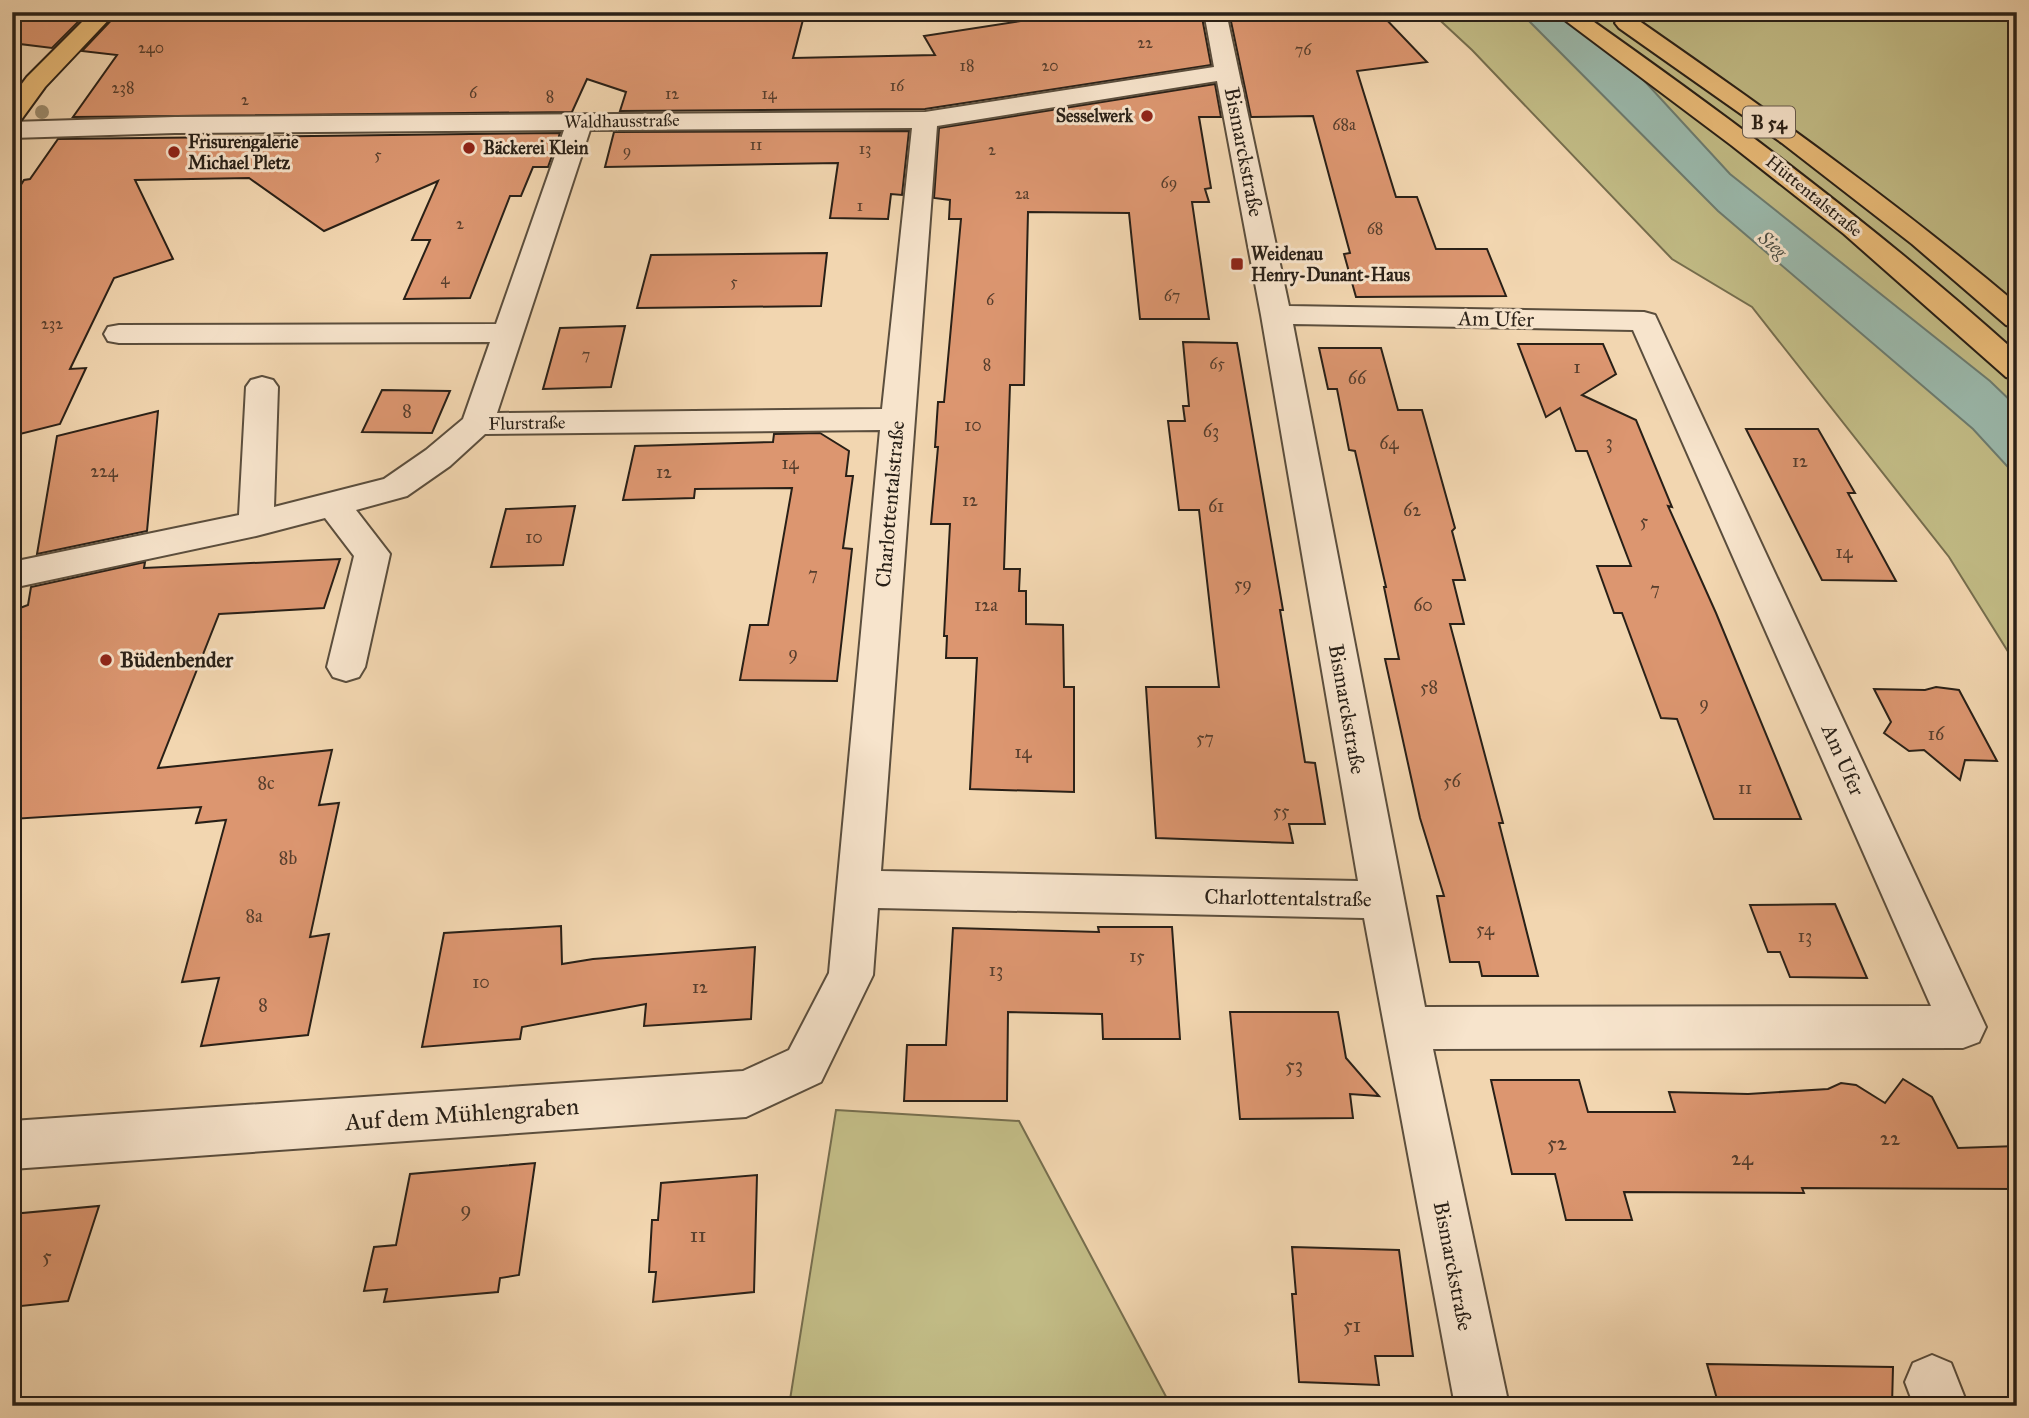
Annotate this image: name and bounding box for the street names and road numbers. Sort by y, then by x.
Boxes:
street label: Bismarckstraße [1219,85,1269,219]
road number: B 54 [1743,106,1795,138]
street label: Waldhausstraße [564,109,680,133]
street label: Hüttentalstraße [1761,150,1867,242]
street label: Am Ufer [1457,305,1534,333]
street label: Flurstraße [488,411,566,435]
street label: Charlottentalstraße [870,419,910,588]
street label: Bismarckstraße [1323,642,1371,776]
street label: Am Ufer [1815,719,1870,800]
street label: Charlottentalstraße [1204,884,1372,912]
street label: Auf dem Mühlengraben [343,1091,580,1137]
street label: Bismarckstraße [1428,1199,1478,1333]

